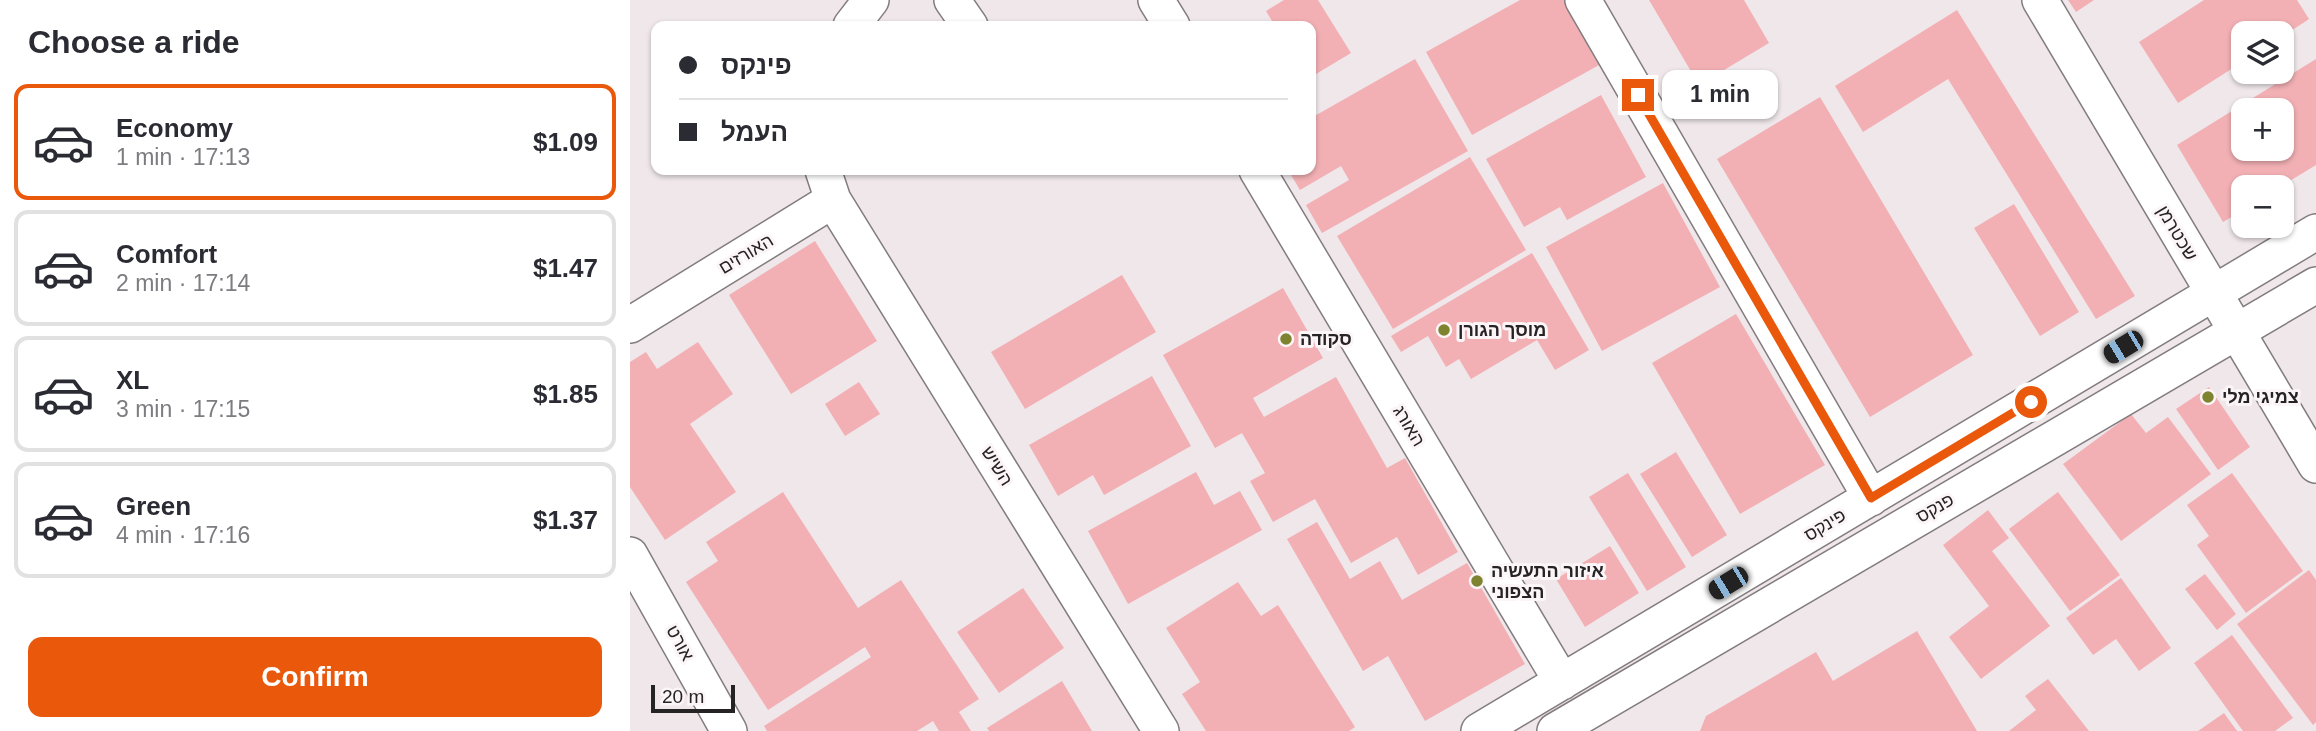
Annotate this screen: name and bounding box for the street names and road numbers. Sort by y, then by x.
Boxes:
street label: שכטרמן [2153,202,2201,264]
street label: האורזים [715,230,777,278]
street label: האורג [1389,402,1429,450]
street label: השיש [977,443,1017,489]
street label: פנקס [1913,489,1957,527]
street label: פינקס [1801,505,1849,545]
street label: אורט [662,622,698,665]

